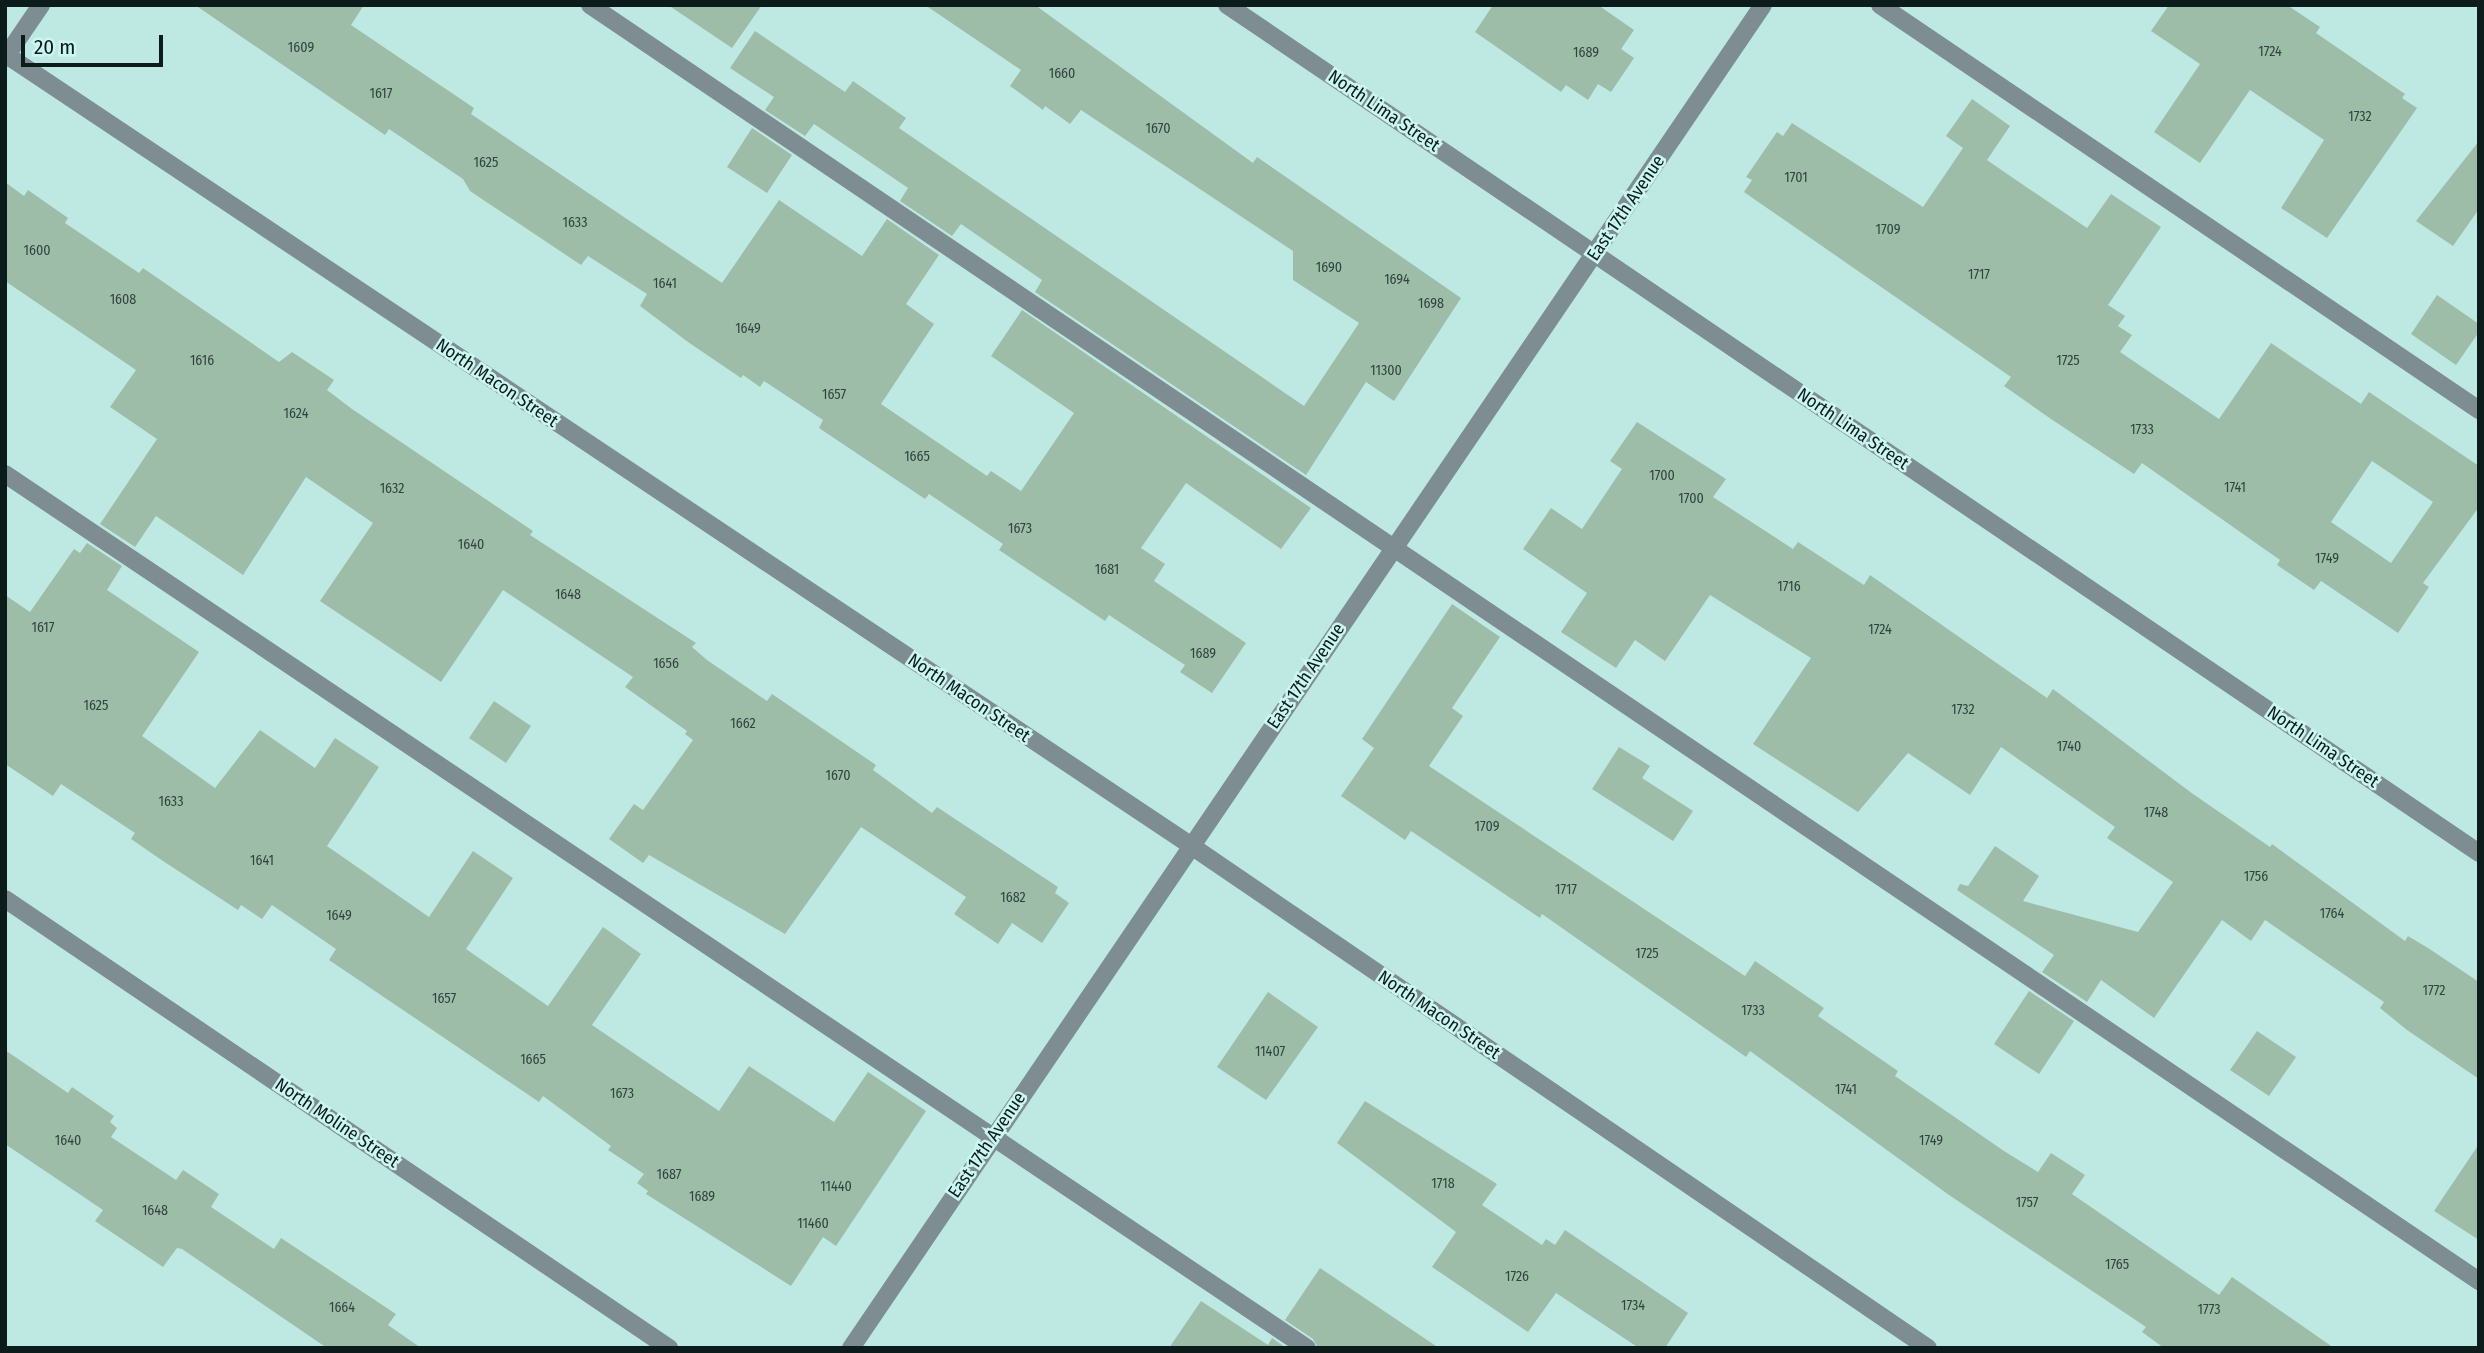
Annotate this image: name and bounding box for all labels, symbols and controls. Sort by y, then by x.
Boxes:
scale bar [24,21,166,65]
text: 20 m [34,34,75,60]
house number: 1609 [288,40,314,56]
house number: 1724 [2258,44,2282,60]
house number: 1689 [1573,45,1599,61]
house number: 1660 [1049,66,1075,82]
street label: North Lima Street [1324,66,1444,156]
house number: 1617 [370,86,392,102]
house number: 1732 [2348,109,2372,125]
house number: 1670 [1146,121,1170,137]
street label: East 17th Avenue [1583,151,1669,265]
house number: 1625 [474,155,498,171]
house number: 1701 [1784,170,1808,186]
house number: 1633 [563,215,587,231]
house number: 1709 [1876,222,1900,238]
house number: 1600 [24,243,50,259]
house number: 1690 [1316,260,1342,276]
house number: 1717 [1968,267,1990,283]
house number: 1694 [1384,272,1410,288]
house number: 1641 [653,276,677,292]
house number: 1608 [110,292,136,308]
house number: 1698 [1418,296,1444,312]
house number: 1649 [735,321,761,337]
street label: North Macon Street [432,334,562,432]
house number: 1616 [190,353,214,369]
house number: 1725 [2056,353,2080,369]
house number: 11300 [1370,363,1402,379]
street label: North Lima Street [1793,384,1913,474]
house number: 1657 [822,387,846,403]
house number: 1624 [284,406,308,422]
house number: 1733 [2130,422,2154,438]
house number: 1665 [904,449,930,465]
house number: 1700 [1649,468,1675,484]
house number: 1741 [2224,480,2246,496]
house number: 1632 [380,481,404,497]
house number: 1700 [1678,491,1704,507]
house number: 1673 [1008,521,1032,537]
house number: 1640 [458,537,484,553]
house number: 1749 [2315,551,2339,567]
house number: 1681 [1095,562,1119,578]
house number: 1716 [1777,579,1801,595]
house number: 1648 [555,587,581,603]
street label: East 17th Avenue [1263,619,1349,733]
house number: 1617 [32,620,54,636]
house number: 1724 [1868,622,1892,638]
house number: 1689 [1190,646,1216,662]
street label: North Macon Street [904,649,1034,747]
house number: 1656 [653,656,679,672]
house number: 1625 [84,698,108,714]
house number: 1732 [1951,702,1975,718]
street label: North Lima Street [2263,702,2383,792]
house number: 1662 [730,716,756,732]
house number: 1740 [2057,739,2081,755]
house number: 1670 [826,768,850,784]
house number: 1633 [159,794,183,810]
house number: 1748 [2144,805,2168,821]
house number: 1709 [1475,819,1499,835]
house number: 1641 [250,853,274,869]
house number: 1756 [2244,869,2268,885]
house number: 1717 [1555,882,1577,898]
house number: 1682 [1000,890,1026,906]
house number: 1764 [2320,906,2344,922]
house number: 1649 [326,908,352,924]
house number: 1725 [1635,946,1659,962]
street label: North Macon Street [1374,966,1504,1064]
house number: 1772 [2423,983,2445,999]
house number: 1657 [432,991,456,1007]
house number: 1733 [1741,1003,1765,1019]
house number: 11407 [1255,1044,1285,1060]
house number: 1665 [520,1052,546,1068]
street label: North Moline Street [271,1074,403,1172]
house number: 1741 [1835,1082,1857,1098]
house number: 1673 [610,1086,634,1102]
street label: East 17th Avenue [944,1088,1030,1202]
house number: 1640 [55,1133,81,1149]
house number: 1749 [1919,1133,1943,1149]
house number: 1687 [657,1167,681,1183]
house number: 1718 [1431,1176,1455,1192]
house number: 11440 [820,1179,852,1195]
house number: 1689 [689,1189,715,1205]
house number: 1757 [2016,1195,2038,1211]
house number: 1648 [142,1203,168,1219]
house number: 11460 [797,1216,829,1232]
house number: 1765 [2105,1257,2129,1273]
house number: 1726 [1505,1269,1529,1285]
house number: 1734 [1621,1298,1645,1314]
house number: 1664 [329,1300,355,1316]
house number: 1773 [2197,1302,2221,1318]

